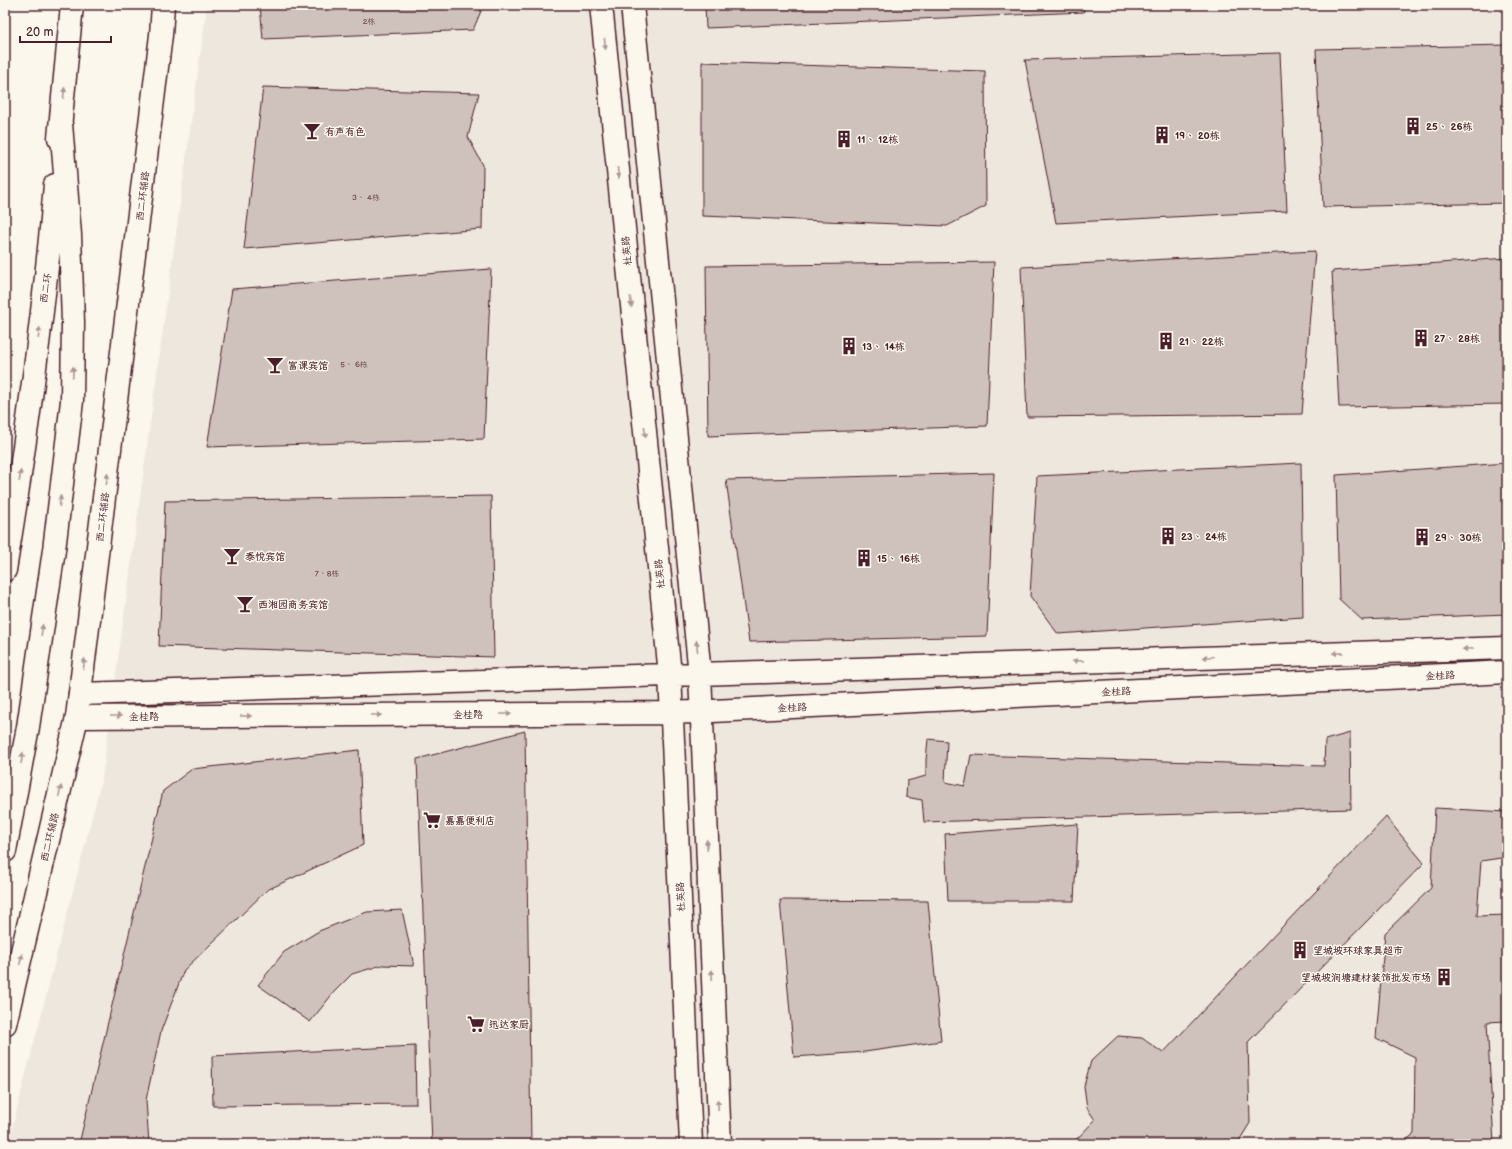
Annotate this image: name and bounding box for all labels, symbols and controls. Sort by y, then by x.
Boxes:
house number: 2栋 [363,17,375,26]
scale bar [20,18,111,44]
text: 20 m [26,25,53,40]
one-way arrow [601,38,608,50]
one-way arrow [60,87,67,99]
building icon: 25、 26栋 [1403,116,1423,136]
bar icon: 有声有色 [302,121,322,141]
place label: 25、 26栋 [1426,121,1473,133]
building icon: 19、 20栋 [1152,125,1172,145]
place label: 有声有色 [325,126,365,138]
building icon: 11、 12栋 [834,129,854,149]
place label: 19、 20栋 [1175,130,1220,142]
place label: 11、 12栋 [857,134,898,146]
one-way arrow [615,167,621,179]
street label: 西二环辅路 [134,171,152,222]
house number: 3、 4栋 [352,193,380,202]
street label: 杜英路 [619,235,635,266]
street label: 西二环 [38,272,54,304]
one-way arrow [628,296,634,308]
one-way arrow [36,327,42,340]
building icon: 27、 28栋 [1411,328,1431,348]
building icon: 21、 22栋 [1156,331,1176,351]
place label: 27、 28栋 [1434,333,1480,345]
building icon: 13、 14栋 [839,336,859,356]
place label: 21、 22栋 [1179,336,1224,348]
place label: 13、 14栋 [862,341,905,353]
bar icon: 富课宾馆 [265,355,285,375]
place label: 富课宾馆 [288,360,328,372]
house number: 5、 6栋 [340,360,368,369]
one-way arrow [70,365,76,378]
one-way arrow [641,426,648,438]
one-way arrow [17,470,23,482]
one-way arrow [104,473,110,485]
street label: 西二环辅路 [94,492,112,543]
one-way arrow [57,495,63,507]
building icon: 23、 24栋 [1158,526,1178,546]
building icon: 29、 30栋 [1412,527,1432,547]
place label: 23、 24栋 [1181,531,1227,543]
place label: 29、 30栋 [1435,532,1482,544]
bar icon: 泰悦宾馆 [222,546,242,566]
building icon: 15、 16栋 [854,548,874,568]
place label: 泰悦宾馆 [245,551,285,563]
place label: 15、 16栋 [877,553,920,565]
street label: 杜英路 [652,558,668,589]
house number: 7、8栋 [315,569,339,578]
bar icon: 西湘园商务宾馆 [235,594,255,614]
place label: 西湘园商务宾馆 [258,599,328,611]
one-way arrow [39,623,45,636]
one-way arrow [694,640,700,652]
one-way arrow [1461,646,1474,652]
one-way arrow [1331,650,1344,656]
one-way arrow [1201,654,1214,660]
one-way arrow [81,657,87,670]
one-way arrow [1071,658,1084,664]
street label: 金桂路 [1425,669,1455,683]
street label: 金桂路 [1101,685,1131,699]
street label: 金桂路 [777,701,807,715]
street label: 金桂路 [453,709,483,721]
street label: 金桂路 [129,711,159,723]
one-way arrow [500,711,513,717]
one-way arrow [370,712,383,718]
one-way arrow [110,713,123,719]
one-way arrow [240,713,253,719]
one-way arrow [19,752,25,764]
one-way arrow [57,785,63,797]
supermarket icon: 嘉嘉便利店 [422,810,442,830]
street label: 西二环辅路 [39,812,61,863]
place label: 嘉嘉便利店 [445,815,495,827]
one-way arrow [703,839,710,851]
street label: 杜英路 [674,882,688,912]
building icon: 望城坡环球家具超市 [1290,940,1310,960]
place label: 望城坡环球家具超市 [1313,945,1403,957]
one-way arrow [18,952,24,965]
building icon: 望城坡涧塘建材装饰批发市场 [1434,967,1454,987]
one-way arrow [709,969,716,981]
place label: 望城坡涧塘建材装饰批发市场 [1301,972,1431,984]
supermarket icon: 迅达家厨 [466,1014,486,1034]
place label: 迅达家厨 [489,1019,529,1031]
one-way arrow [715,1098,721,1111]

